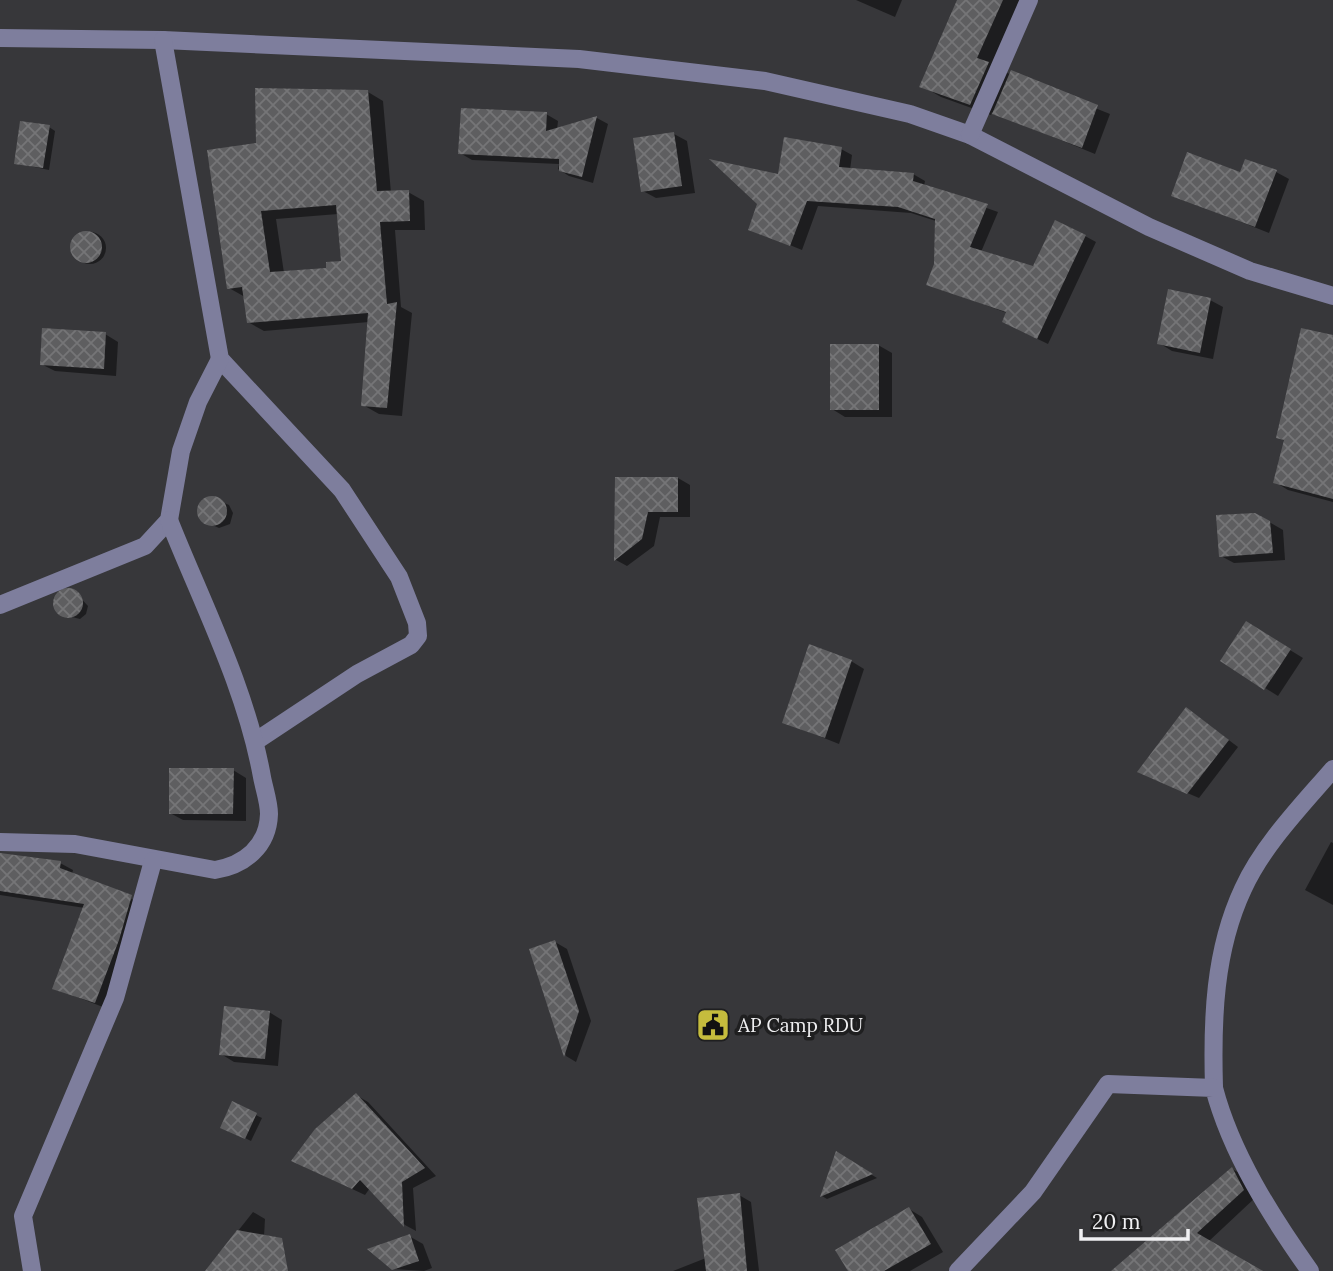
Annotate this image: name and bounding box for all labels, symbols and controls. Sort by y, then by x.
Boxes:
public building icon: AP Camp RDU [694,1006,732,1044]
place label: AP Camp RDU [737,1013,863,1037]
scale bar [1081,1198,1188,1242]
text: 20 m [1092,1208,1141,1235]

